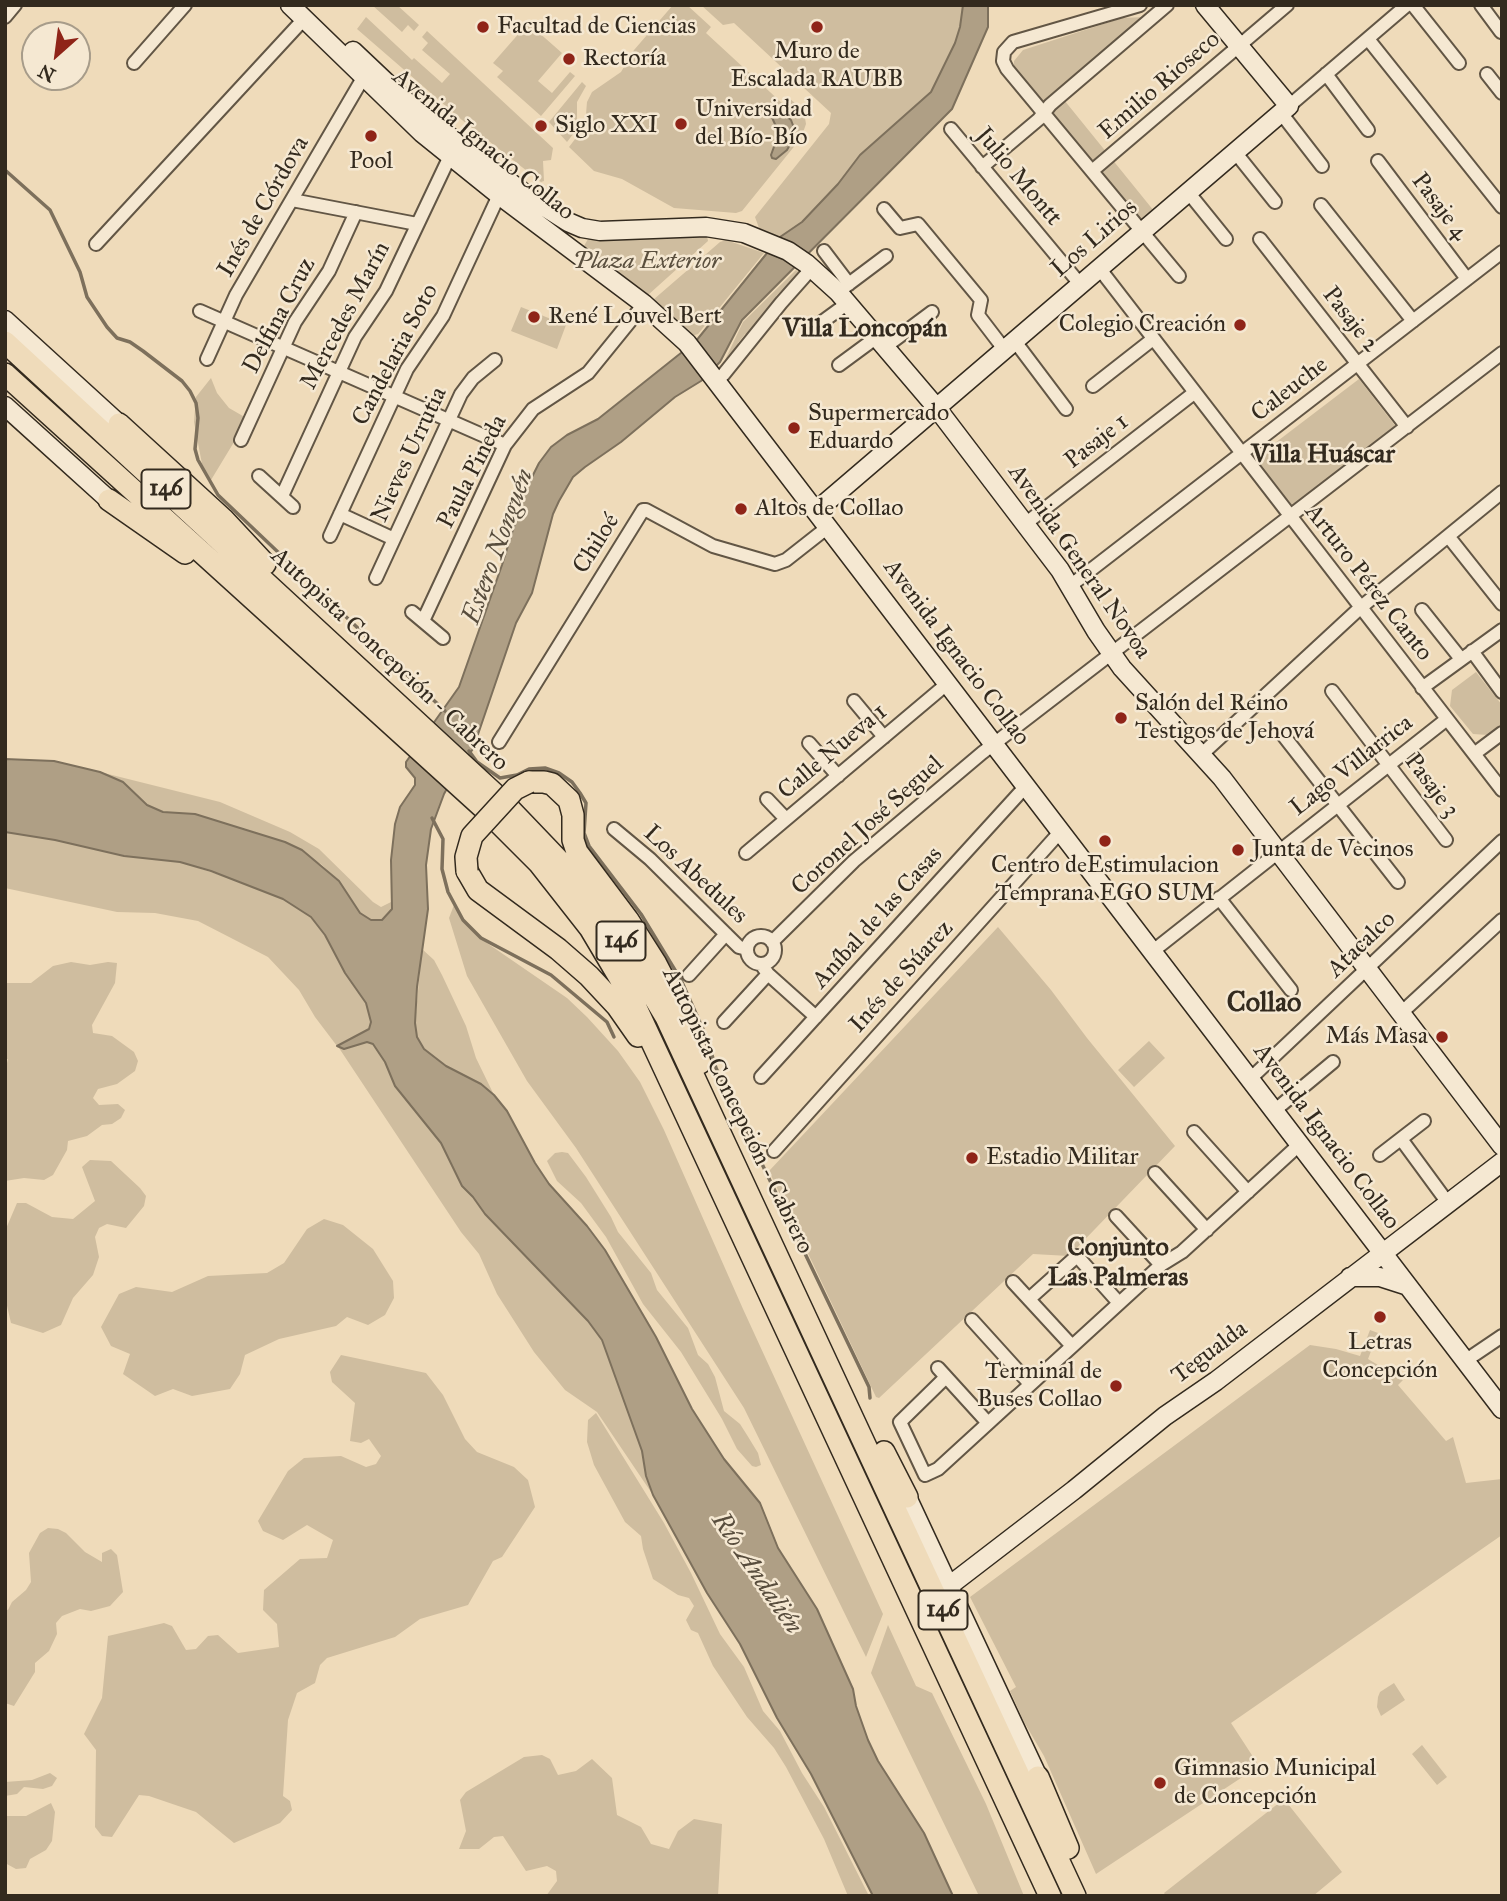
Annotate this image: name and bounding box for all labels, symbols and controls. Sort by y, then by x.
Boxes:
place label: Facultad de Ciencias [497,13,696,41]
marker: Facultad de Ciencias [475,19,491,35]
marker: Muro de Escalada RAUBB [809,19,825,35]
north arrow [21,21,91,91]
street label: Emilio Rioseco [1094,26,1226,146]
place label: Muro de Escalada RAUBB [731,38,903,94]
place label: Rectoría [583,45,666,73]
marker: Rectoría [561,51,577,67]
text: N [34,59,59,87]
street label: Avenida Ignacio Collao [386,63,580,227]
place label: Universidad del Bío-Bío [695,96,812,152]
place label: Siglo XXI [555,112,658,140]
marker: Universidad del Bío-Bío [673,116,689,132]
marker: Siglo XXI [533,118,549,134]
street label: Julio Montt [969,122,1067,232]
marker: Pool [363,128,379,144]
street label: Inés de Córdova [212,132,316,282]
place label: Pool [349,148,393,176]
street label: Pasaje 4 [1404,168,1474,246]
street label: Los Lirios [1046,194,1144,284]
street label: Mercedes Marín [295,237,397,395]
park label: Plaza Exterior [573,248,721,276]
street label: Delfina Cruz [237,253,323,379]
street label: Candelaria Soto [347,279,445,431]
street label: Pasaje 2 [1316,282,1384,358]
place label: René Louvel Bert [548,303,722,331]
marker: René Louvel Bert [526,309,542,325]
place label: Colegio Creación [1059,311,1226,339]
district label: Villa Loncopán [783,314,947,346]
marker: Colegio Creación [1232,317,1248,333]
street label: Caleuche [1246,351,1334,429]
street label: Nieves Urrutia [366,383,454,527]
place label: Supermercado Eduardo [808,400,949,456]
street label: Pasaje 1 [1059,408,1135,476]
street label: Paula Pineda [432,410,514,534]
marker: Supermercado Eduardo [786,420,802,436]
district label: Villa Huáscar [1251,440,1395,472]
street label: Avenida General Novoa [1001,459,1157,665]
water label: Estero Nonguén [456,465,542,629]
road number: 146 [142,470,190,509]
place label: Altos de Collao [755,495,903,523]
street label: Arturo Pérez Canto [1298,499,1438,667]
marker: Altos de Collao [733,501,749,517]
street label: Chiloé [568,509,626,579]
street label: Autopista Concepción - Cabrero [264,542,514,778]
street label: Avenida Ignacio Collao [877,554,1035,752]
place label: Salón del Reino Testigos de Jehová [1135,690,1314,746]
street label: Calle Nueva 1 [773,698,893,806]
street label: Lago Villarrica [1285,709,1419,823]
marker: Salón del Reino Testigos de Jehová [1113,710,1129,726]
street label: Pasaje 3 [1398,748,1464,824]
street label: Coronel José Seguel [786,750,950,902]
street label: Los Abedules [637,820,753,930]
marker: Centro deEstimulacion Temprana EGO SUM [1097,833,1113,849]
place label: Junta de Vecinos [1252,836,1414,864]
street label: Aníbal de las Casas [807,841,949,995]
marker: Junta de Vecinos [1230,842,1246,858]
place label: Centro deEstimulacion Temprana EGO SUM [991,852,1219,908]
street label: Atacalco [1322,906,1402,984]
street label: Inés de Súarez [844,915,960,1039]
road number: 146 [596,922,646,960]
street label: Autopista Concepción - Cabrero [655,963,819,1259]
district label: Collao [1227,987,1301,1021]
place label: Más Masa [1325,1023,1428,1051]
marker: Más Masa [1434,1029,1450,1045]
street label: Avenida Ignacio Collao [1247,1038,1405,1236]
place label: Estadio Militar [986,1144,1138,1172]
marker: Estadio Militar [964,1150,980,1166]
district label: Conjunto Las Palmeras [1048,1233,1188,1294]
marker: Letras Concepción [1372,1309,1388,1325]
street label: Tegualda [1166,1315,1254,1391]
place label: Letras Concepción [1322,1329,1438,1385]
place label: Terminal de Buses Collao [977,1358,1102,1414]
marker: Terminal de Buses Collao [1108,1378,1124,1394]
water label: Río Andalién [704,1507,808,1641]
road number: 146 [918,1590,968,1630]
place label: Gimnasio Municipal de Concepción [1174,1755,1376,1811]
marker: Gimnasio Municipal de Concepción [1152,1775,1168,1791]

